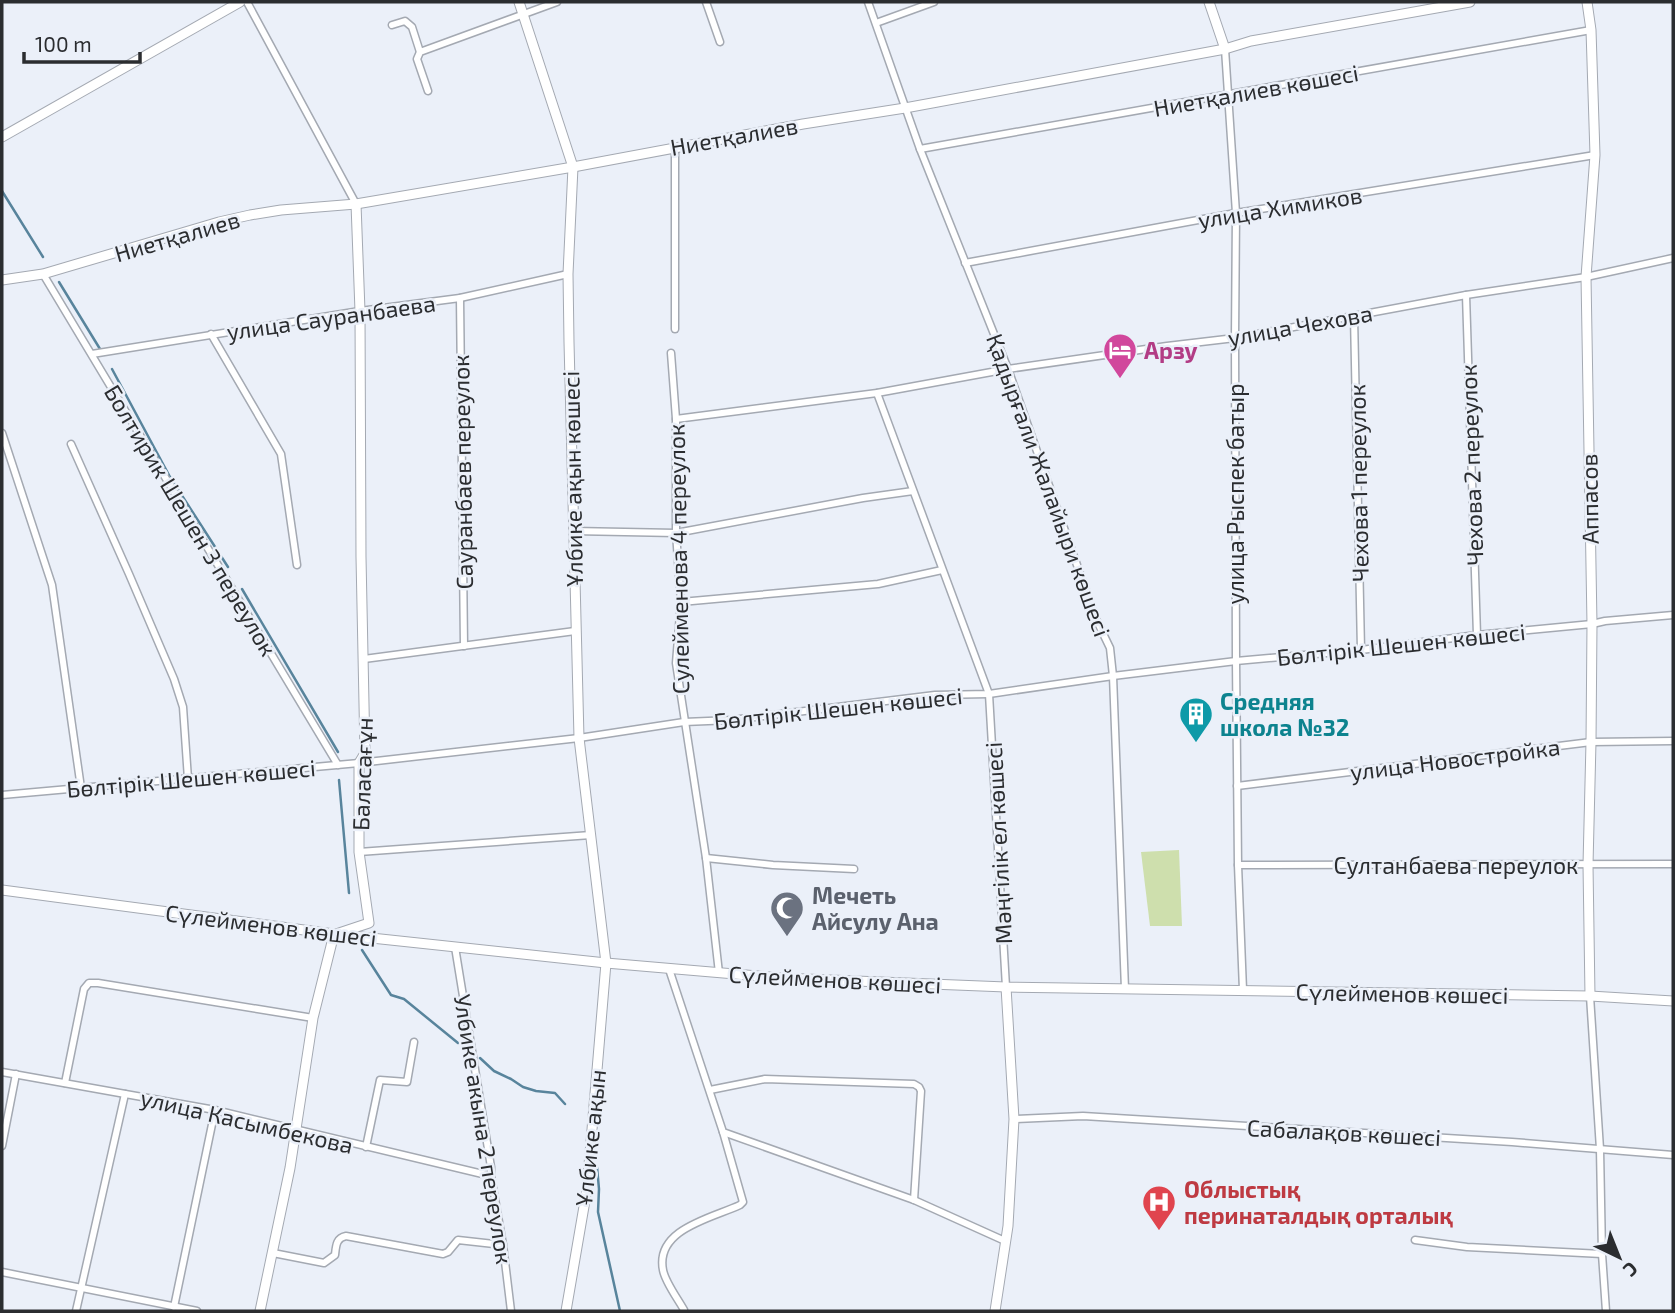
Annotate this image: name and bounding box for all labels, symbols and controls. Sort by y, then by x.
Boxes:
scale bar [24,21,140,65]
text: 100 m [35,31,92,56]
street label: Ниетқалиев көшесі [1151,58,1361,122]
street label: Ниетқалиев [668,111,800,161]
street label: улица Химиков [1196,180,1364,235]
street label: Ниетқалиев [111,205,243,267]
street label: улица Сауранбаева [225,288,437,347]
street label: улица Чехова [1226,299,1375,352]
street label: Қадырғали Жалайыри көшесі [981,330,1117,640]
hotel icon: Арзу [1101,331,1139,380]
place label: Арзу [1144,336,1198,364]
street label: Сауранбаев переулок [446,354,479,590]
street label: Чехова 2 переулок [1453,364,1490,566]
street label: Ұлбике ақын көшесі [556,371,588,587]
street label: Болтирик Шешен 3 переулок [98,379,283,661]
street label: улица Рыспек батыр [1221,383,1250,605]
street label: Чехова 1 переулок [1342,384,1375,582]
street label: Сулейменова 4 переулок [662,424,695,694]
street label: Аппасов [1574,454,1604,544]
street label: Бөлтірік Шешен көшесі [1275,617,1527,671]
street label: Бөлтірік Шешен көшесі [712,681,964,735]
place label: Средняя школа №32 [1220,687,1349,741]
building icon: Средняя школа №32 [1177,695,1215,744]
street label: Баласағұн [346,717,378,831]
street label: улица Новостройка [1348,732,1562,787]
street label: Мәңгілік ел көшесі [979,741,1017,945]
street label: Бөлтірік Шешен көшесі [65,753,317,803]
street label: Султанбаева переулок [1334,851,1578,880]
place label: Мечеть Айсулу Ана [812,881,939,935]
mosque icon: Мечеть Айсулу Ана [768,889,806,938]
street label: Сүлейменов көшесі [164,898,378,952]
street label: Сүлейменов көшесі [728,959,942,999]
street label: Сүлейменов көшесі [1295,977,1509,1009]
street label: Улбике акына 2 переулок [448,992,519,1266]
street label: Ұлбике ақын [569,1068,611,1208]
street label: улица Касымбекова [138,1083,356,1160]
street label: Сабалақов көшесі [1246,1113,1442,1151]
place label: Облыстық перинаталдық орталық [1184,1175,1453,1229]
hospital icon: Облыстық перинаталдық орталық [1140,1183,1178,1232]
north arrow [1584,1222,1654,1292]
text: С [1619,1258,1643,1282]

